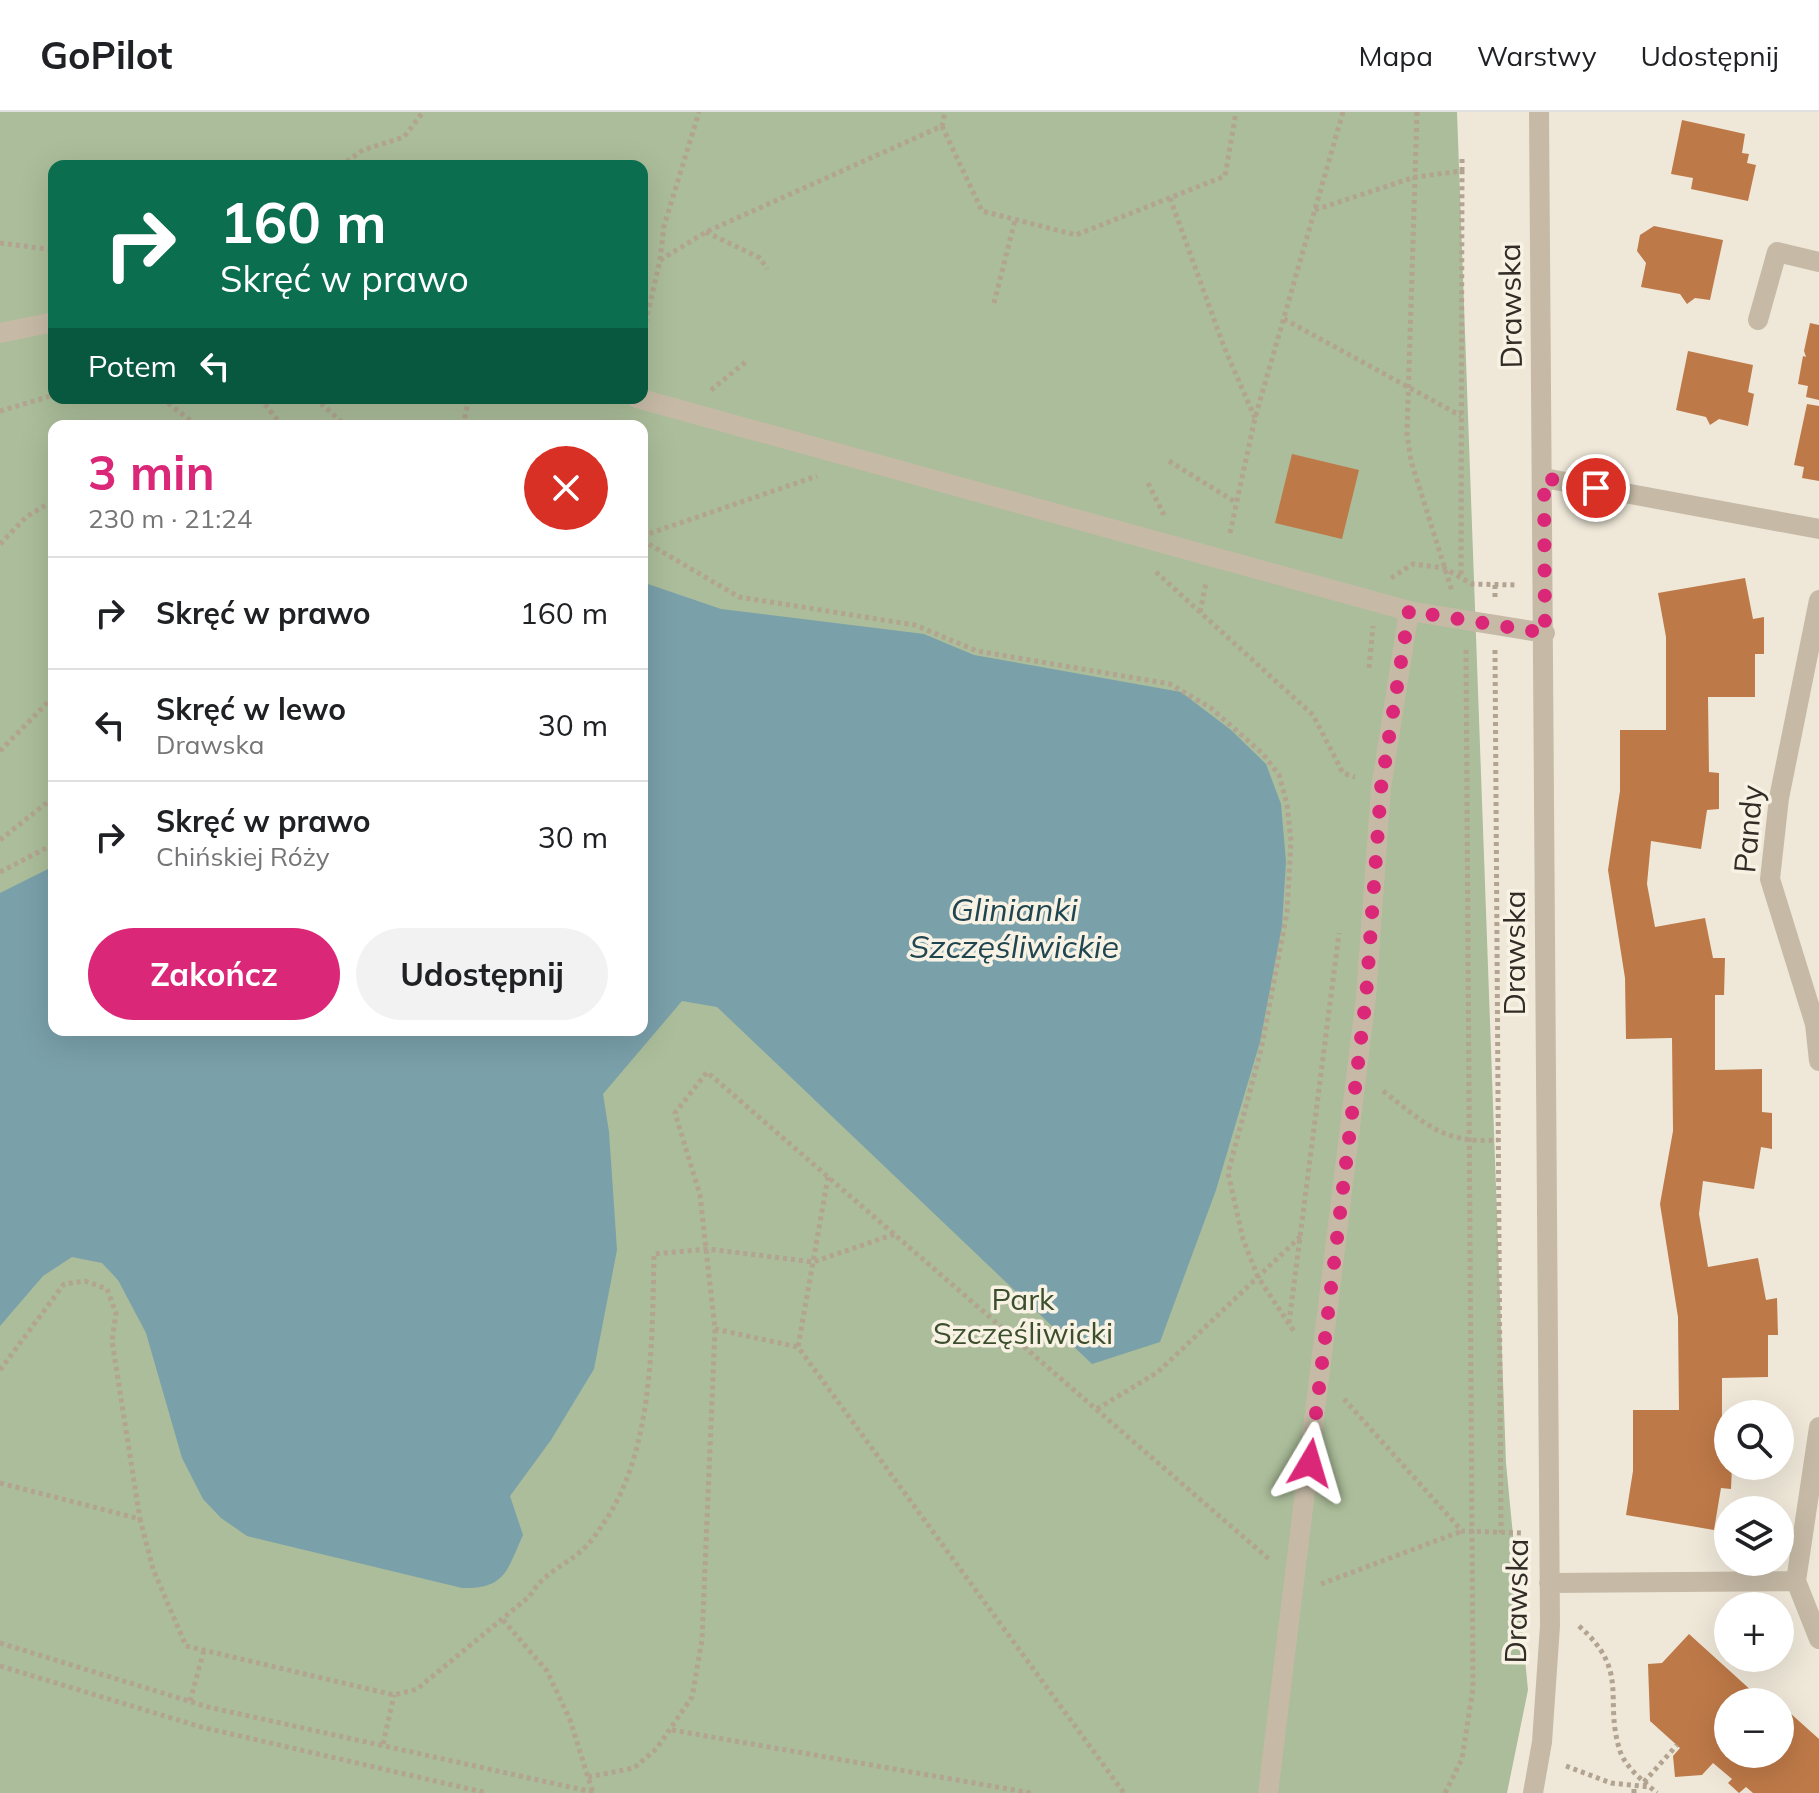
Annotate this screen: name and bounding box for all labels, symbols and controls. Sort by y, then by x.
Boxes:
text: GoPilot [40,31,172,79]
text: Mapa [1359,38,1433,73]
text: Warstwy [1477,38,1597,73]
text: Udostępnij [1641,38,1779,73]
text: 160 m [220,187,387,257]
icon: right [88,192,192,296]
street label: Drawska [1490,243,1530,369]
text: Skręć w prawo [220,256,469,301]
icon: left [193,344,237,388]
text: Potem [88,347,177,385]
text: 3 min [88,442,215,502]
button: close [524,446,608,530]
pin [1562,454,1630,522]
icon: arrive [1574,466,1618,510]
text: 230 m · 21:24 [88,502,252,535]
icon: right [88,591,132,635]
text: Skręć w prawo [156,594,371,632]
text: 160 m [520,594,608,632]
text: Skręć w lewo [156,690,346,728]
icon: left [88,703,132,747]
text: 30 m [538,706,608,744]
text: Drawska [156,728,264,761]
street label: Pandy [1725,783,1771,875]
text: Skręć w prawo [156,802,371,840]
icon: right [88,815,132,859]
text: 30 m [538,818,608,856]
text: Chińskiej Róży [156,840,330,873]
water label: Glinianki Szczęśliwickie [909,889,1119,966]
street label: Drawska [1495,891,1533,1015]
button: Zakończ [88,928,340,1020]
button: Udostępnij [356,928,608,1020]
park label: Park Szczęśliwicki [933,1280,1113,1352]
map controls [1714,1400,1794,1768]
button: search [1714,1400,1794,1480]
position arrow [1268,1421,1352,1505]
button: layers [1714,1496,1794,1576]
street label: Drawska [1496,1538,1536,1664]
button: + [1714,1592,1794,1672]
button: − [1714,1688,1794,1768]

